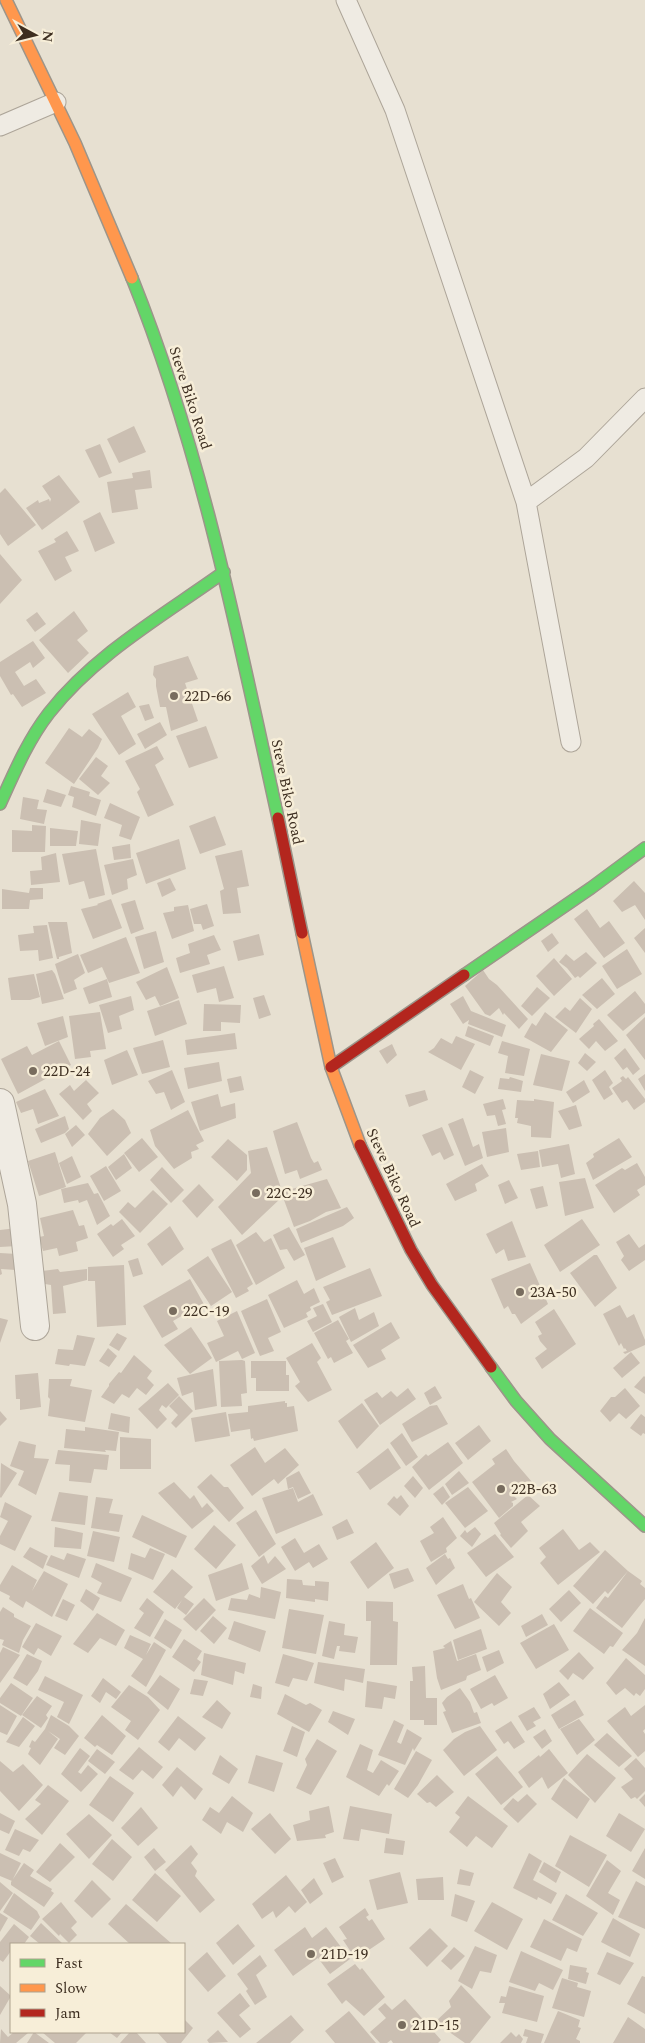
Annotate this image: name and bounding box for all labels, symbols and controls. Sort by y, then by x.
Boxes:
north arrow [10,10,60,60]
text: N [36,30,59,43]
street label: Steve Biko Road [162,343,218,453]
place label: 22D-66 [184,685,232,708]
marker: 22D-66 [168,690,180,702]
street label: Steve Biko Road [265,737,309,847]
place label: 22D-24 [43,1060,91,1083]
marker: 22D-24 [27,1065,39,1077]
street label: Steve Biko Road [360,1125,426,1231]
place label: 22C-29 [266,1182,313,1205]
marker: 22C-29 [250,1187,262,1199]
place label: 23A-50 [530,1281,576,1304]
marker: 23A-50 [514,1286,526,1298]
place label: 22C-19 [183,1300,230,1323]
marker: 22C-19 [167,1305,179,1317]
place label: 22B-63 [511,1478,557,1501]
marker: 22B-63 [495,1483,507,1495]
legend [10,1943,185,2033]
place label: 21D-19 [321,1943,368,1966]
marker: 21D-19 [305,1948,317,1960]
text: Fast [55,1952,83,1975]
text: Slow [55,1977,87,2000]
text: Jam [55,2002,81,2025]
place label: 21D-15 [412,2014,459,2037]
marker: 21D-15 [396,2019,408,2031]

